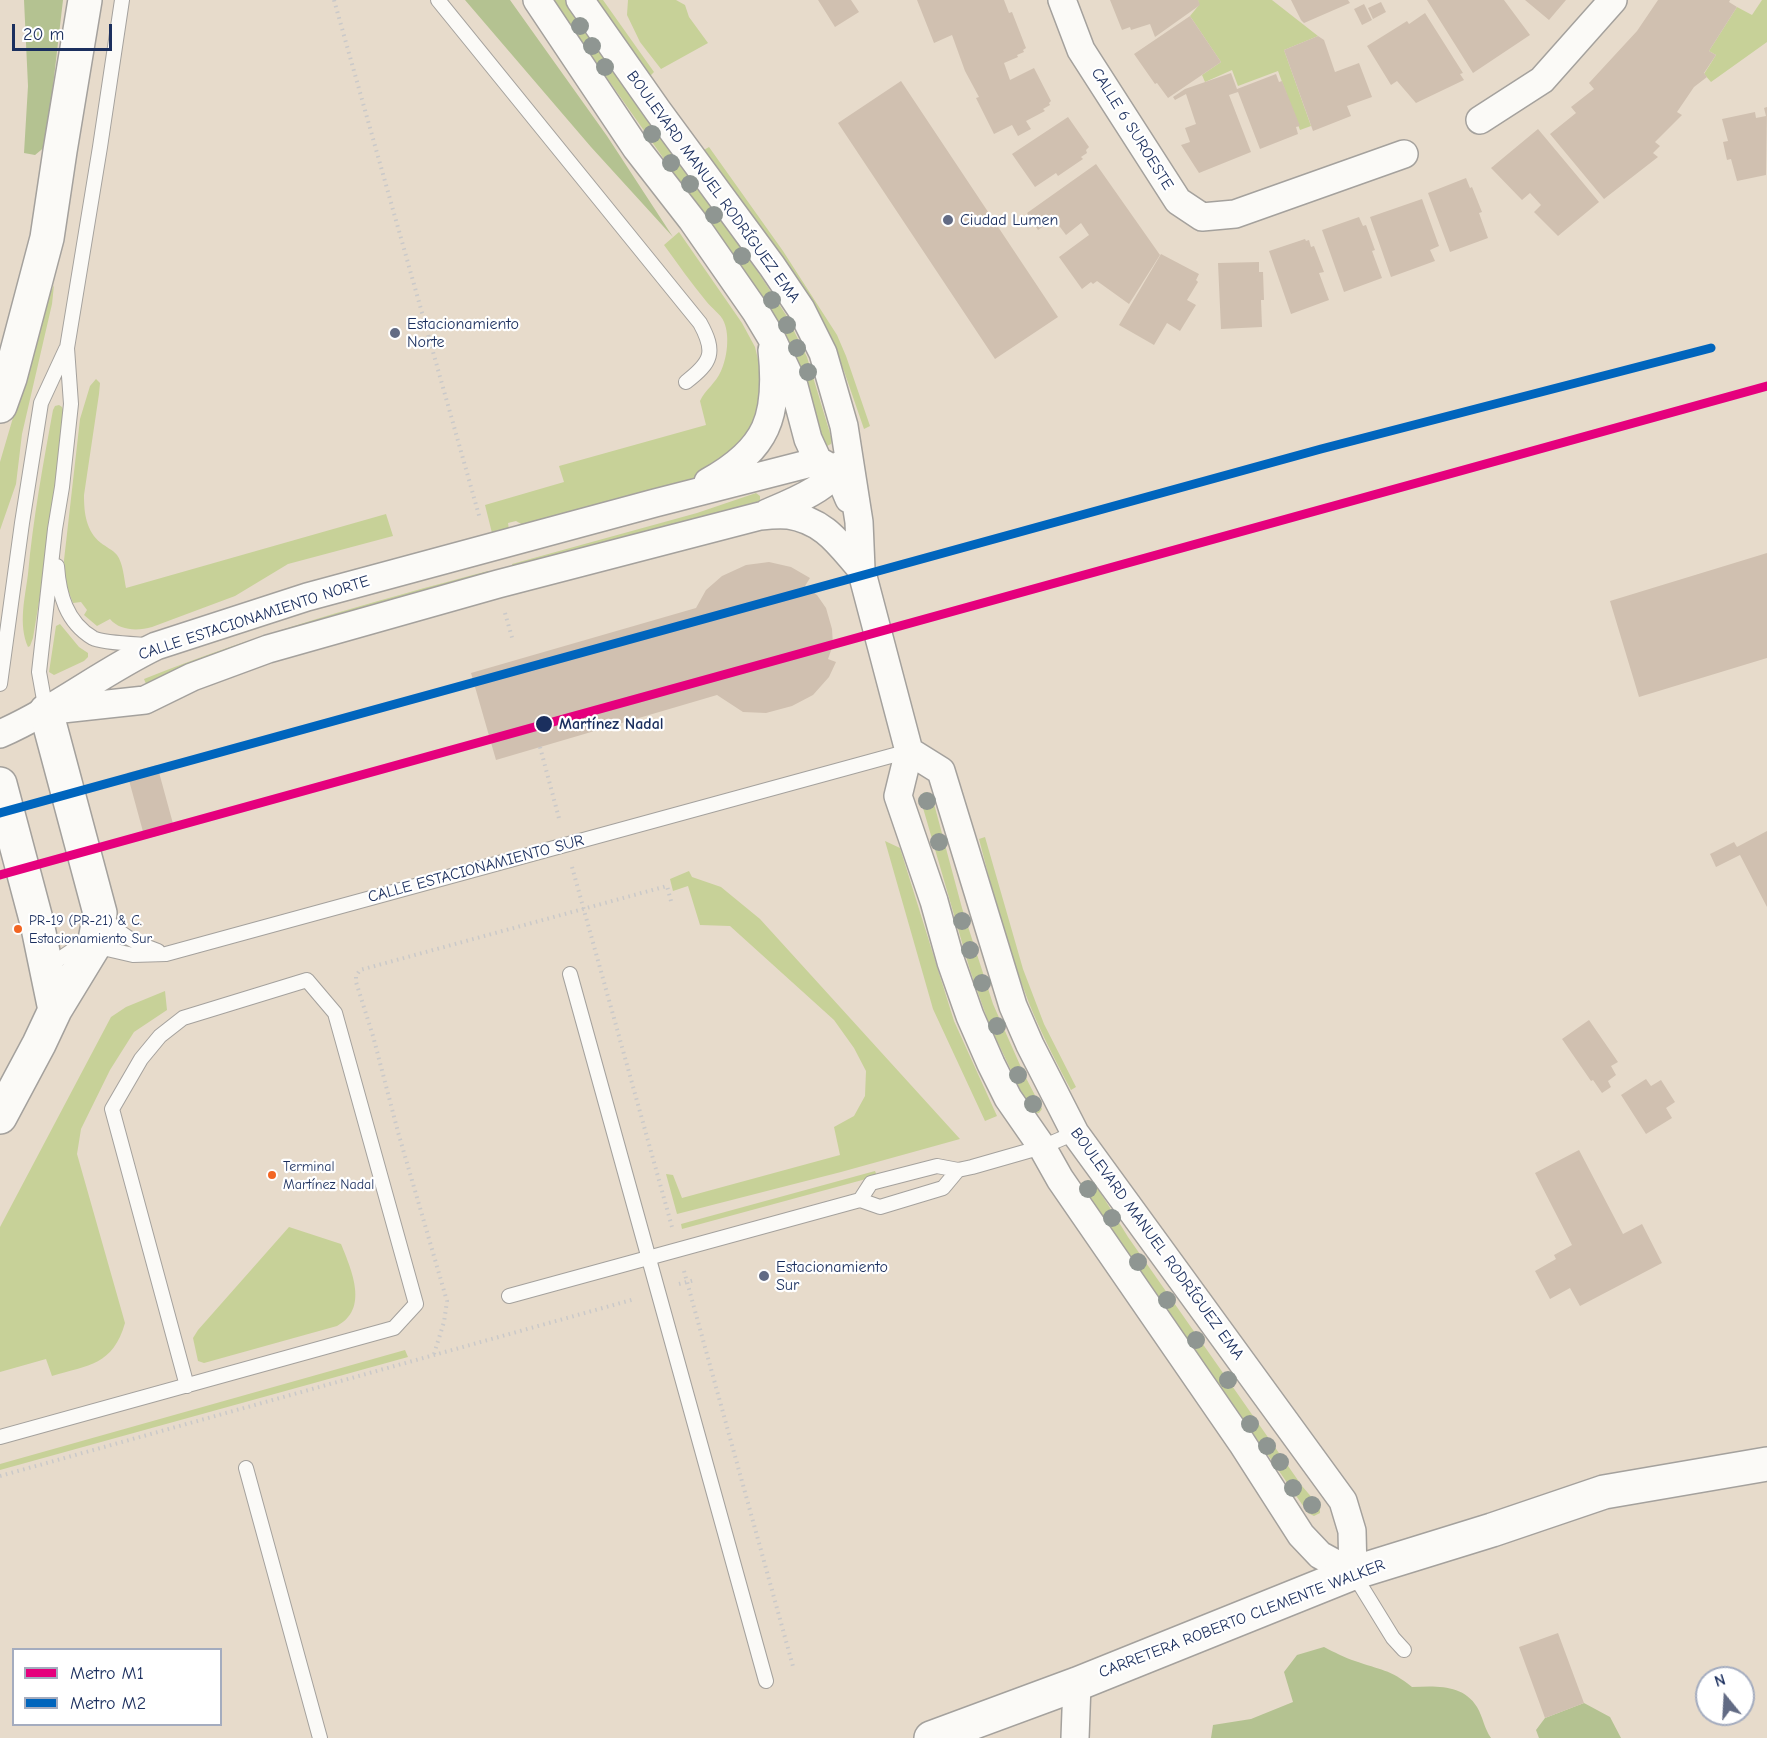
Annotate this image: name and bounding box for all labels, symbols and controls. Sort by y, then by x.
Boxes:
scale bar [15,12,116,50]
text: 20 m [23,24,64,45]
street label: CALLE 6 SUROESTE [1087,64,1177,194]
street label: BOULEVARD MANUEL RODRÍGUEZ EMA [622,67,804,307]
place label: Ciudad Lumen [960,210,1058,230]
marker: Ciudad Lumen [941,213,955,227]
place label: Estacionamiento Norte [407,314,519,352]
marker: Estacionamiento Norte [388,326,402,340]
street label: CALLE ESTACIONAMIENTO NORTE [136,572,372,664]
marker: Martínez Nadal [534,714,554,734]
place label: Martínez Nadal [559,714,664,734]
street label: CALLE ESTACIONAMIENTO SUR [366,831,586,907]
place label: PR-19 (PR-21) & C. Estacionamiento Sur [29,913,152,946]
marker: PR-19 (PR-21) & C. Estacionamiento Sur [12,923,24,935]
street label: BOULEVARD MANUEL RODRÍGUEZ EMA [1066,1124,1248,1364]
place label: Terminal Martínez Nadal [283,1159,374,1192]
marker: Terminal Martínez Nadal [266,1169,278,1181]
place label: Estacionamiento Sur [776,1257,888,1295]
marker: Estacionamiento Sur [757,1269,771,1283]
street label: CARRETERA ROBERTO CLEMENTE WALKER [1096,1555,1388,1683]
legend [12,1648,222,1726]
text: Metro M1 [70,1663,144,1684]
north arrow [1695,1666,1755,1726]
text: N [1712,1671,1728,1691]
text: Metro M2 [70,1693,146,1714]

